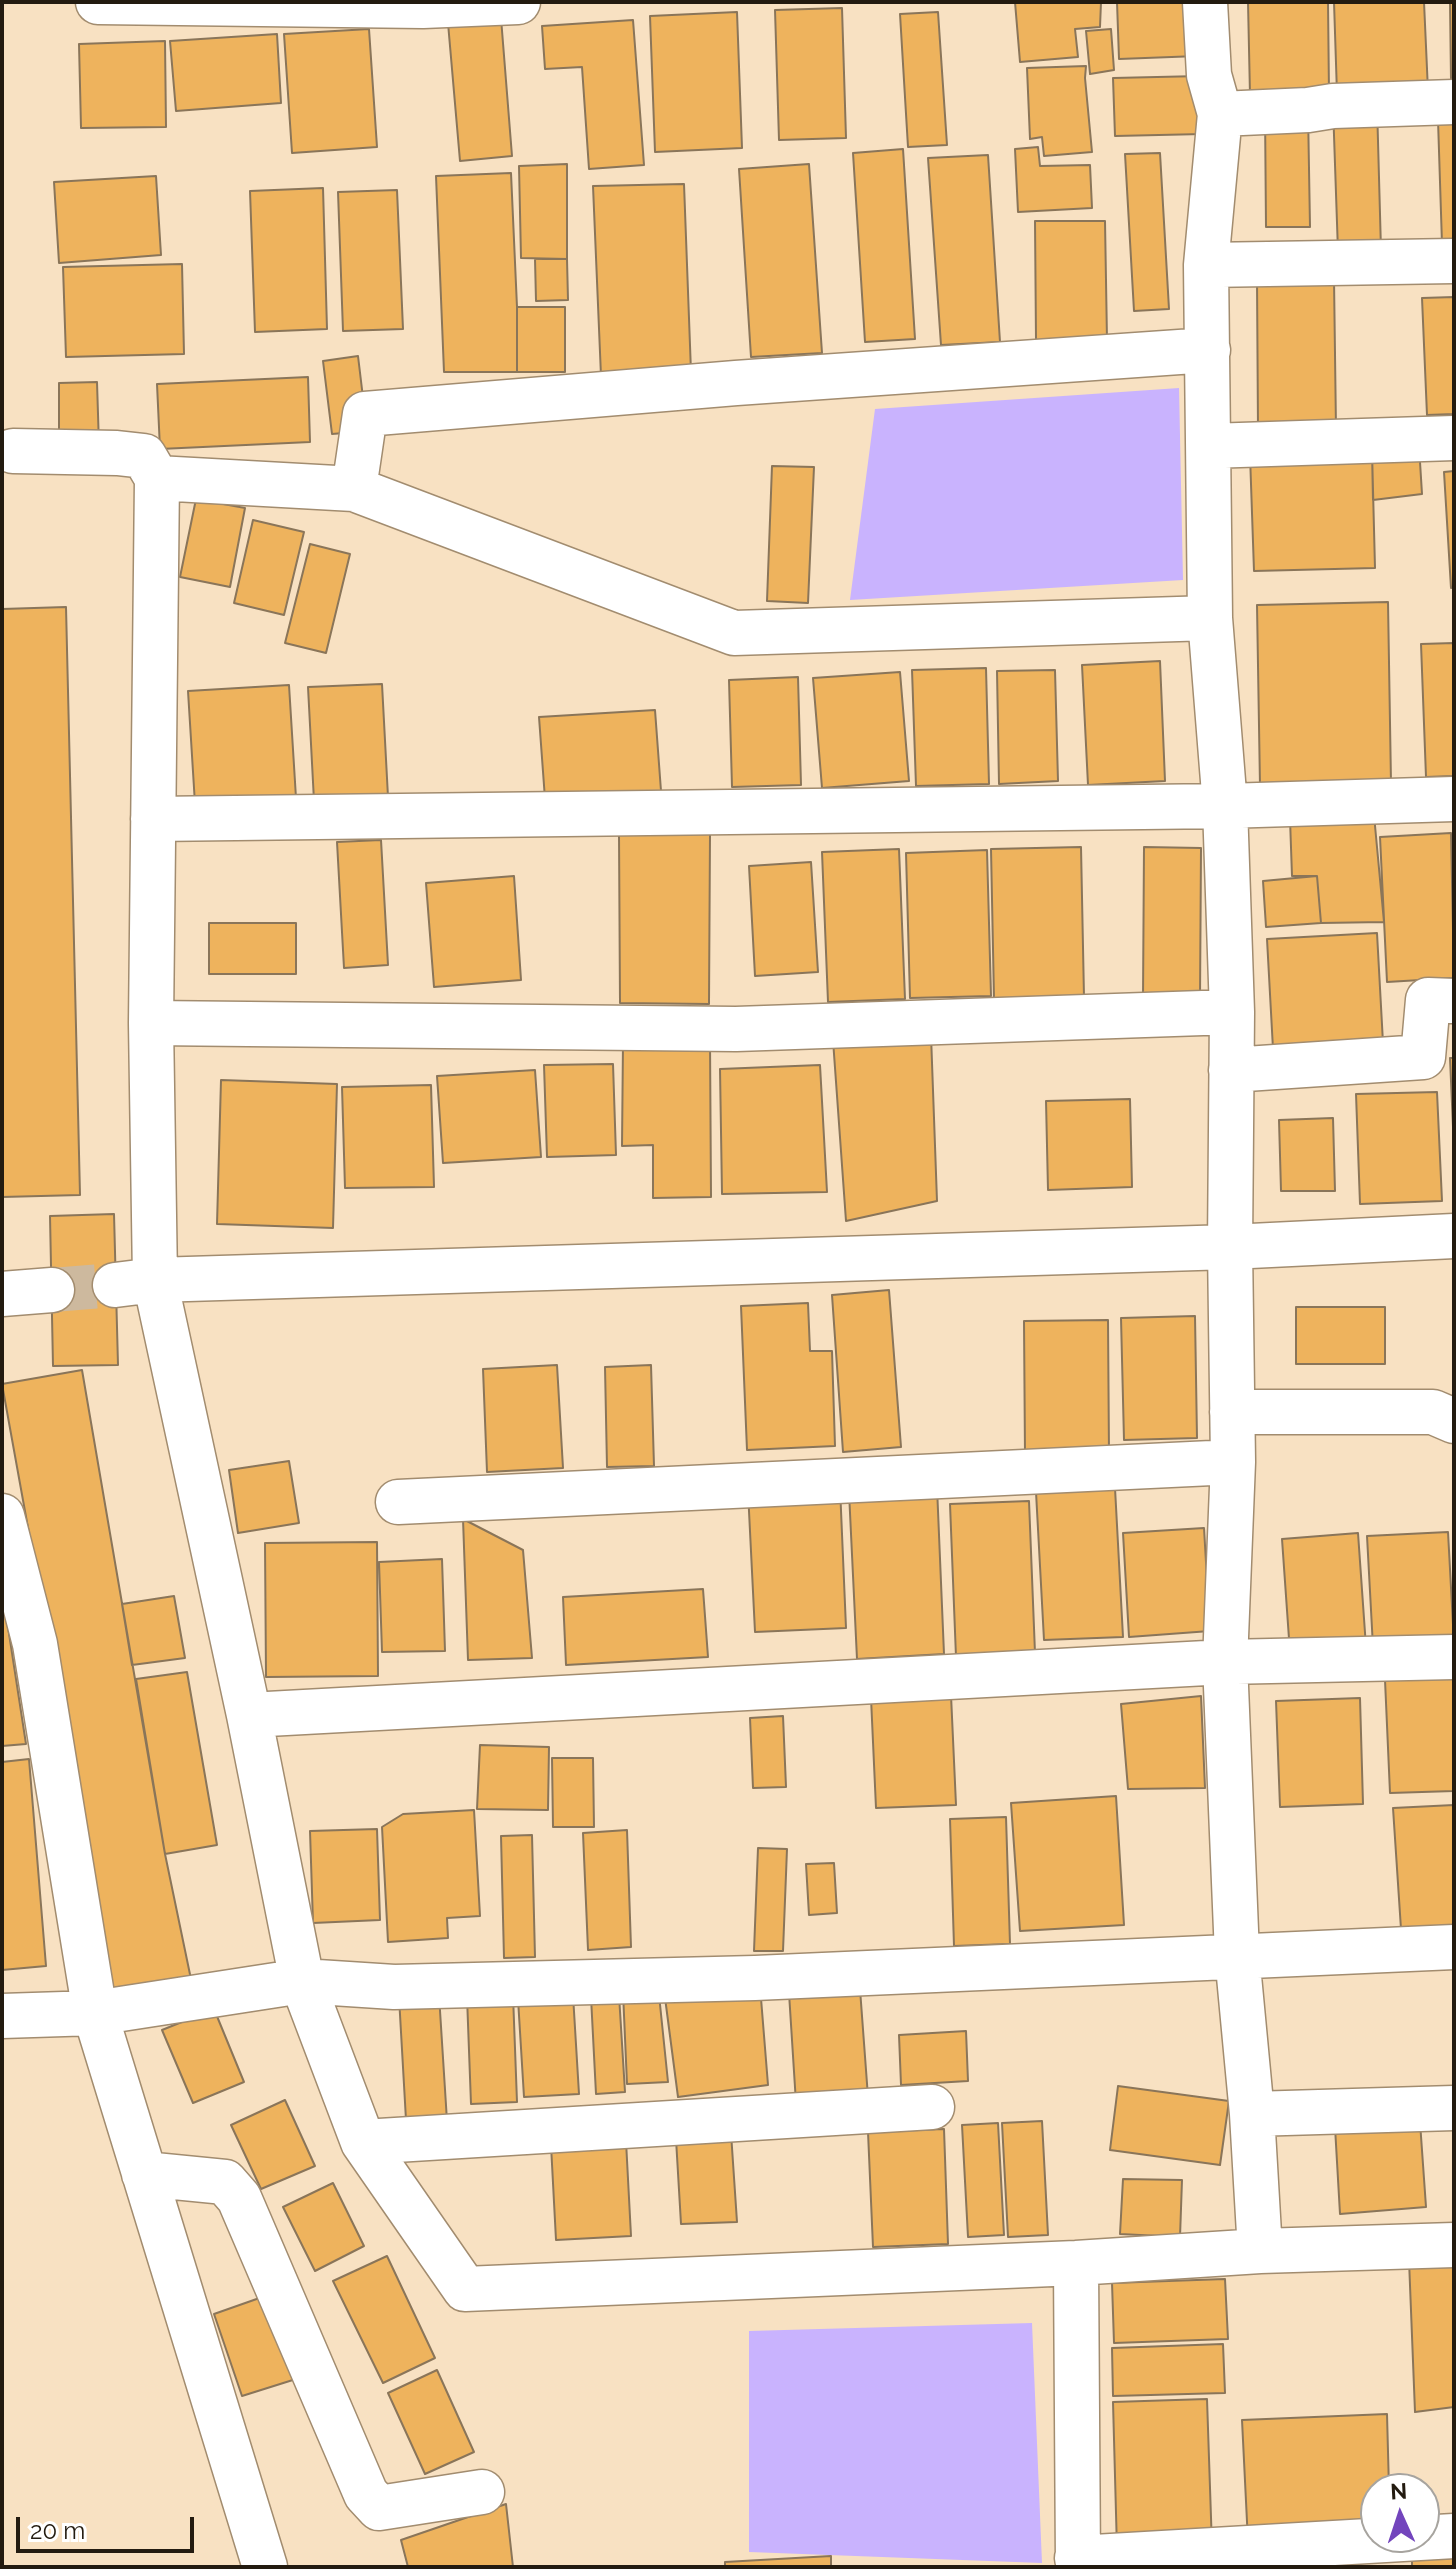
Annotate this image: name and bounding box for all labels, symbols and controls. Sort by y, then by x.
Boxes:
north arrow [1360,2473,1440,2553]
text: N [1390,2478,1408,2504]
scale bar [20,2501,198,2551]
text: 20 m [30,2516,85,2545]

